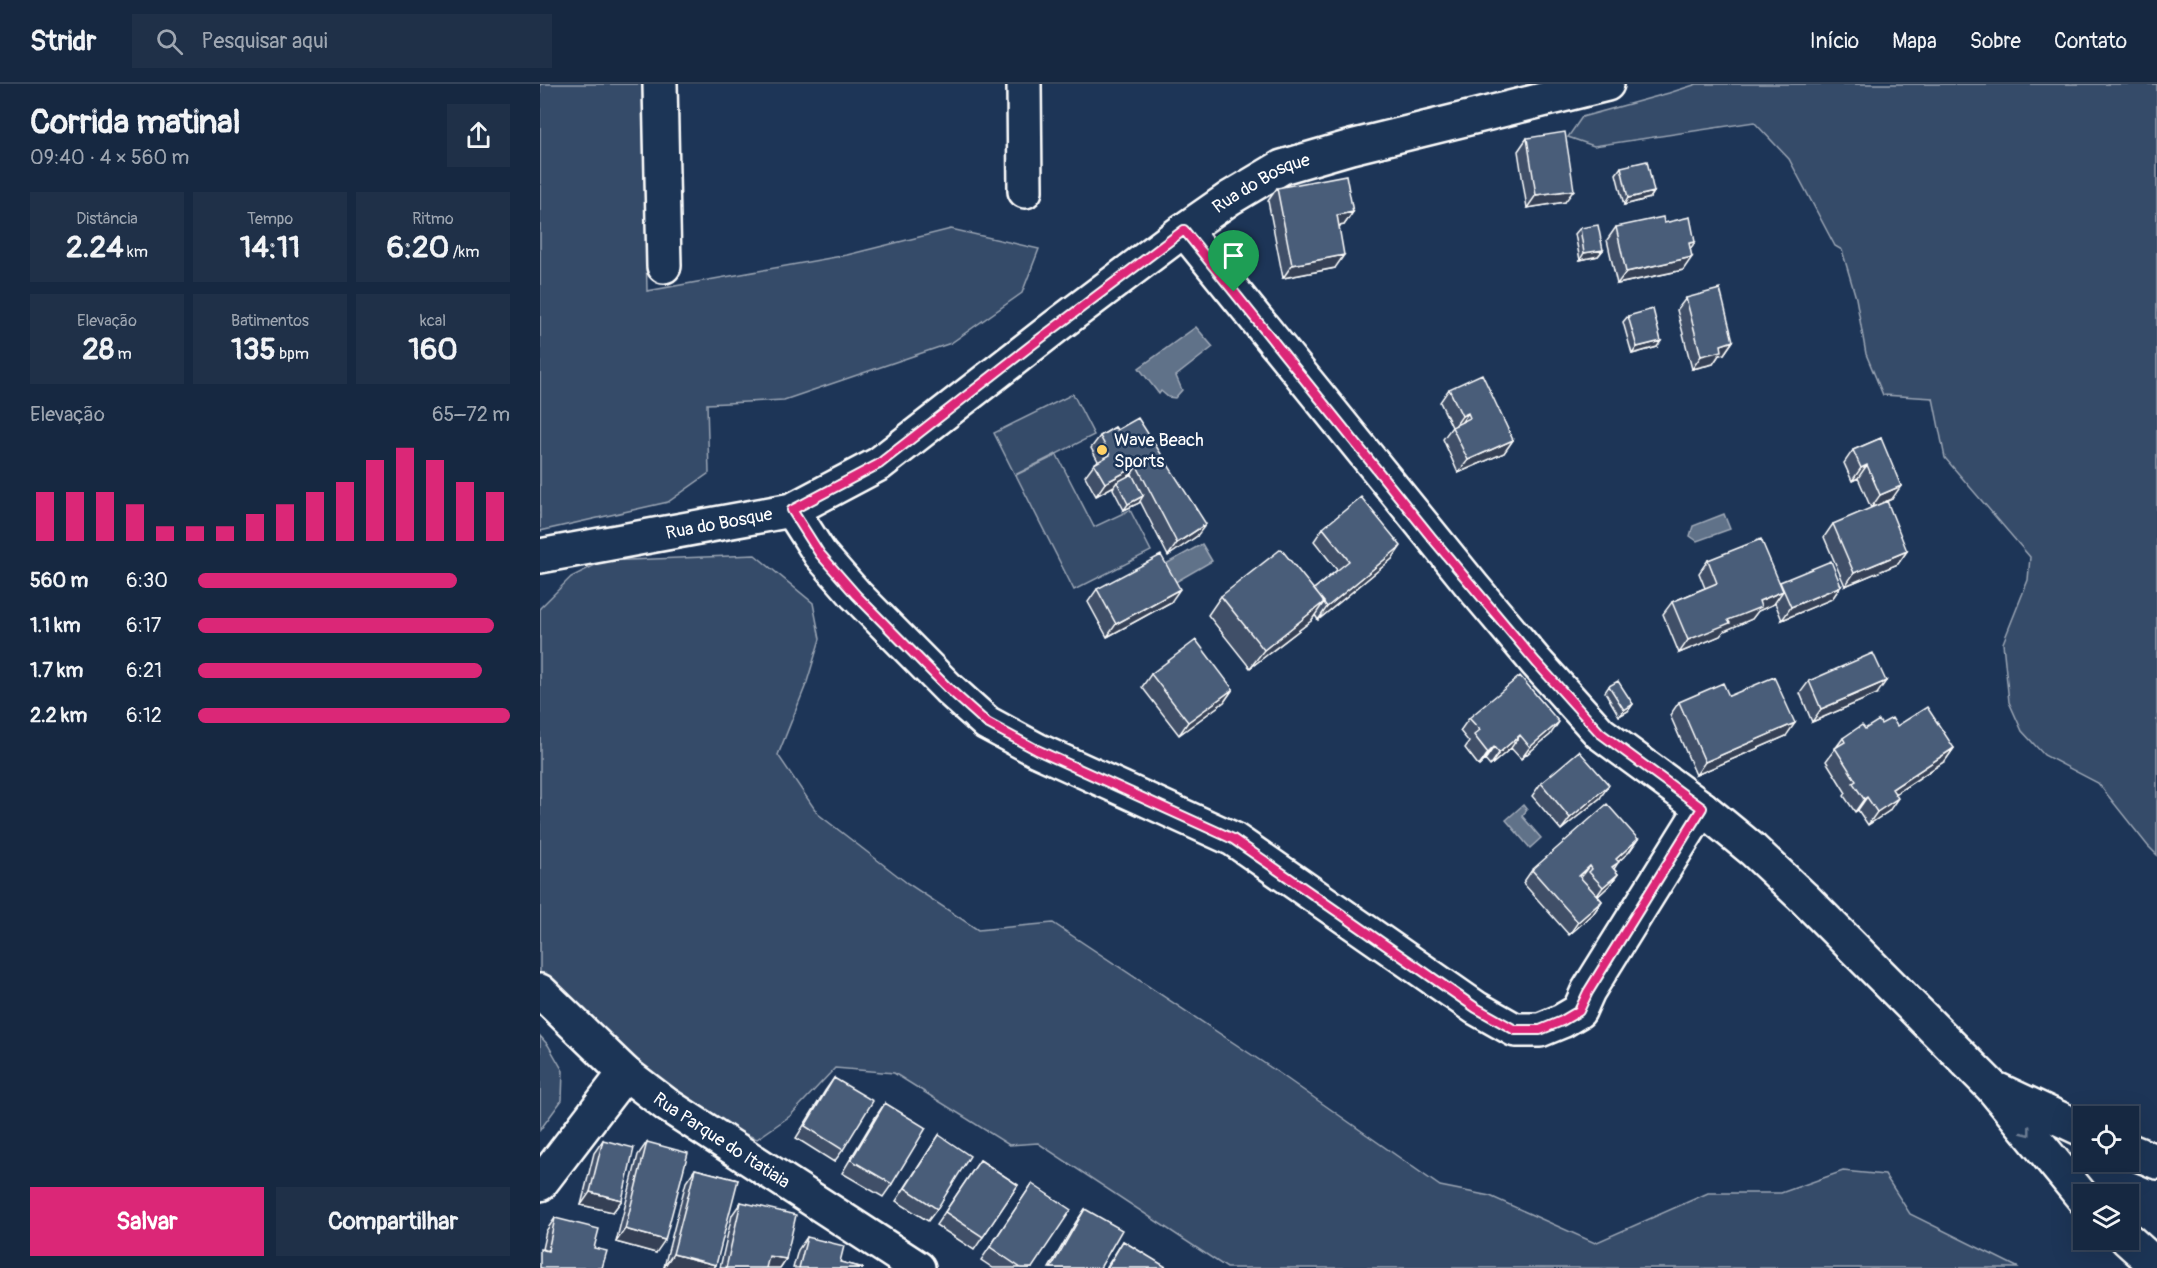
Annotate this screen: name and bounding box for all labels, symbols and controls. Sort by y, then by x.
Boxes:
search box [132,14,552,68]
text: Stridr [30,24,96,59]
icon: search [153,25,186,58]
text: Pesquisar aqui [201,27,328,55]
text: Início [1810,28,1859,55]
text: Mapa [1892,28,1937,55]
text: Sobre [1970,28,2021,55]
text: Contato [2054,28,2127,55]
text: Corrida matinal [30,102,241,143]
button: share [447,104,510,167]
text: 09:40 · 4 × 560 m [30,145,189,170]
street label: Rua do Bosque [1208,148,1313,219]
text: Distância [76,209,138,229]
text: Tempo [247,209,293,229]
text: Ritmo [412,209,454,229]
text: 2.24 [66,229,124,266]
text: 14:11 [240,229,300,266]
text: 6:20 [387,229,449,266]
pin [1208,230,1259,292]
icon: arrive [1217,239,1250,272]
text: km [124,242,148,262]
text: /km [449,242,479,262]
text: Elevação [77,311,137,331]
text: Batimentos [231,311,309,331]
text: kcal [420,311,446,331]
text: 28 [82,331,114,368]
text: 135 [231,331,276,368]
text: 160 [408,331,458,368]
text: m [114,344,132,364]
text: bpm [276,344,309,364]
text: Elevação [30,402,105,427]
text: 65–72 m [432,402,510,427]
place label: Wave Beach Sports [1114,429,1204,473]
marker: Wave Beach Sports [1095,443,1109,457]
street label: Rua do Bosque [664,503,775,545]
text: 560 m [30,568,88,593]
text: 6:30 [126,568,168,593]
text: 1.1 km [30,613,80,638]
text: 6:17 [126,613,161,638]
text: 1.7 km [30,658,83,683]
text: 6:21 [126,658,162,683]
text: 2.2 km [30,703,87,728]
text: 6:12 [126,703,162,728]
street label: Rua Parque do Itatiaia [648,1088,794,1194]
map controls [2073,1106,2139,1250]
button: locate [2073,1106,2139,1172]
one-way arrow [2020,1125,2031,1136]
button: layers [2073,1184,2139,1250]
button: Salvar [30,1187,264,1256]
button: Compartilhar [276,1187,510,1256]

